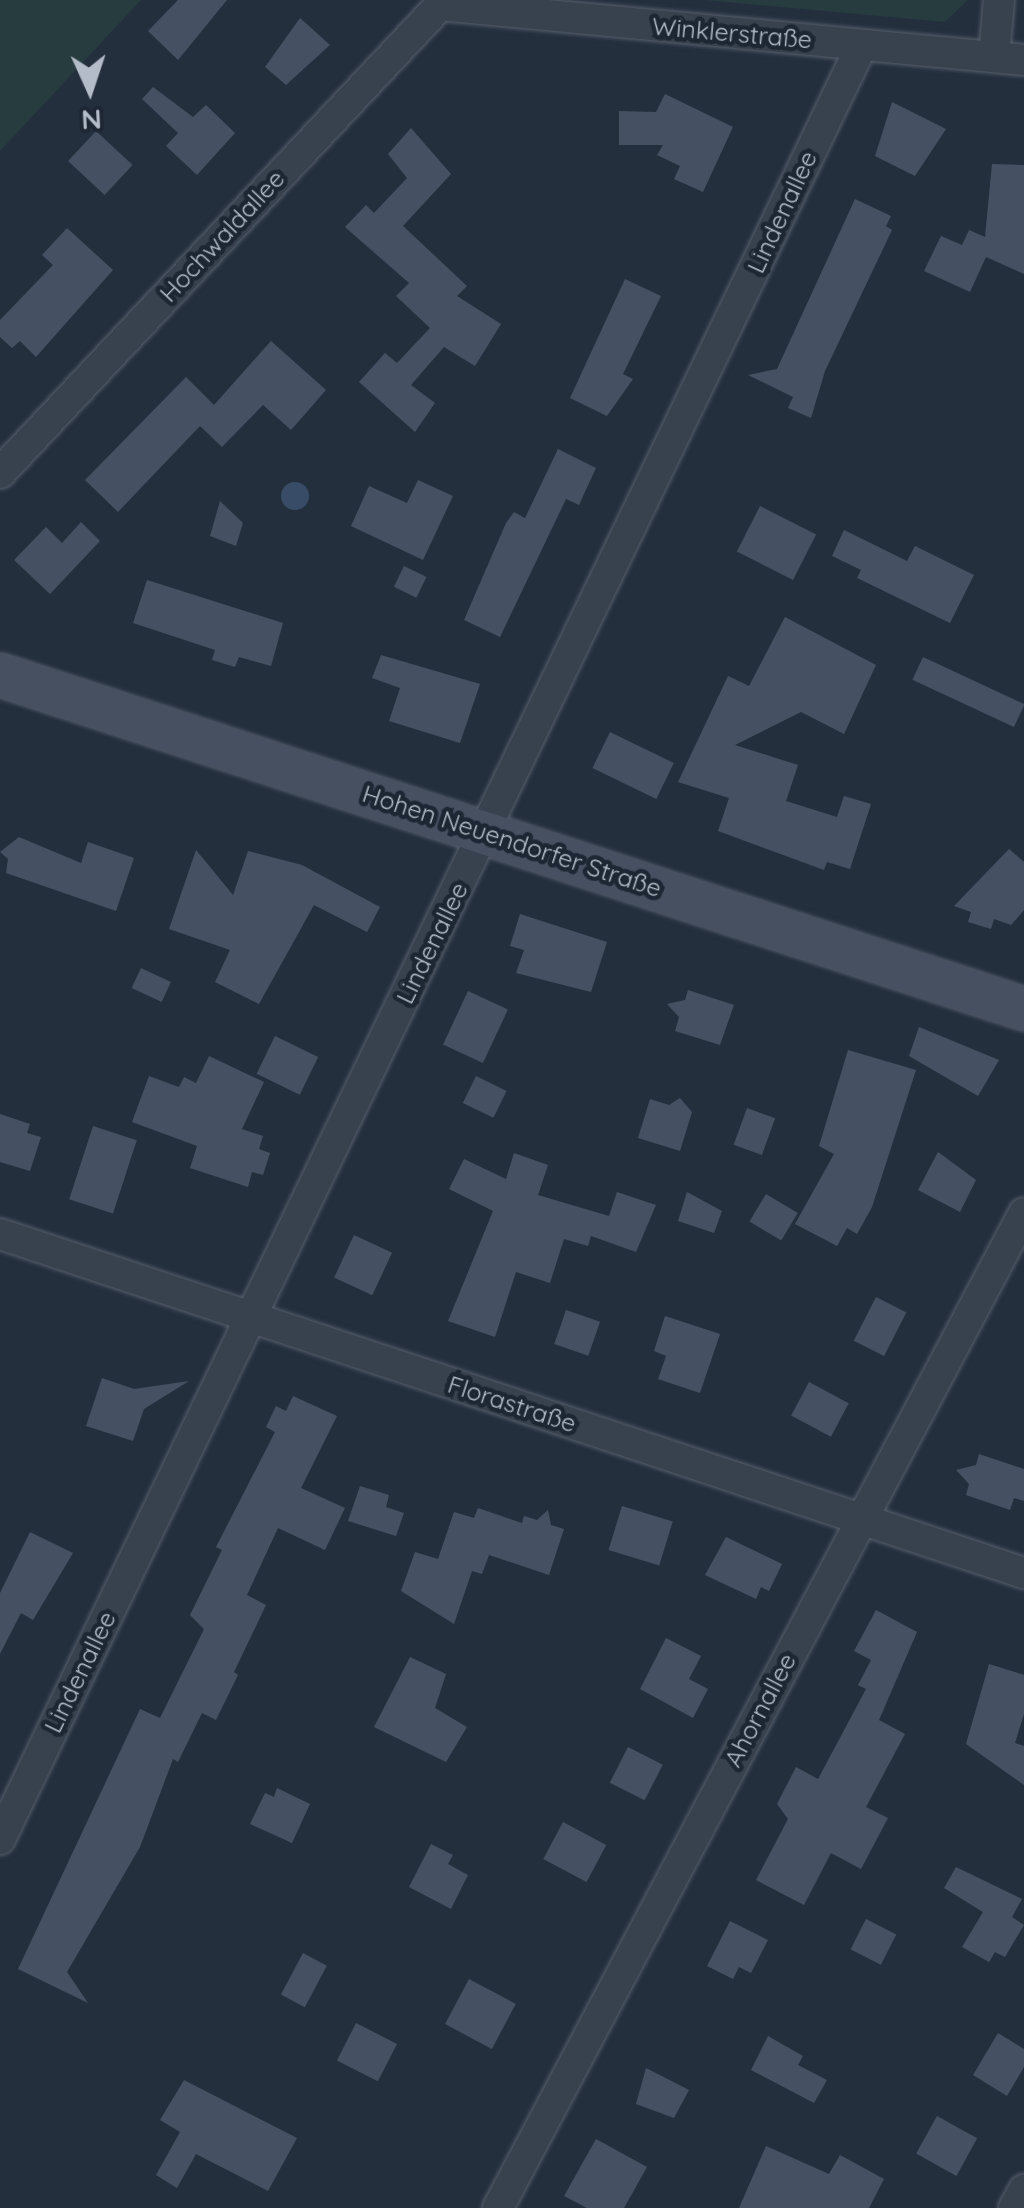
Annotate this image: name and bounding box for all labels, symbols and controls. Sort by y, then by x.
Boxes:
street label: Winklerstraße [651,11,813,55]
north arrow [40,40,140,140]
text: N [80,102,103,138]
street label: Lindenallee [741,146,823,278]
street label: Hochwaldallee [153,164,291,308]
street label: Hohen Neuendorfer Straße [359,778,665,904]
street label: Lindenallee [390,877,474,1009]
street label: Florastraße [444,1369,580,1439]
street label: Lindenallee [38,1606,122,1738]
street label: Ahornallee [718,1648,802,1772]

